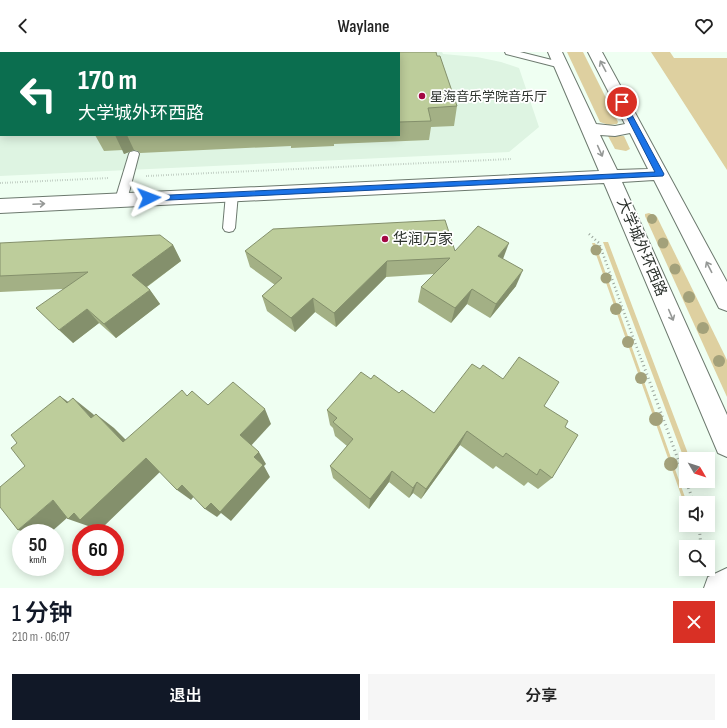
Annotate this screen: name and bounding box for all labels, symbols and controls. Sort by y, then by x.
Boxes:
icon: back [12,15,34,37]
icon: heart [693,15,715,37]
text: Waylane [337,16,390,37]
one-way arrow [598,60,606,72]
text: 170 m [78,64,137,97]
icon: left [12,68,64,120]
pin [605,85,639,119]
place label: 星海音乐学院音乐厅 [430,89,547,105]
marker: 星海音乐学院音乐厅 [417,91,427,101]
icon: arrive [611,91,633,113]
text: 大学城外环西路 [78,103,204,124]
one-way arrow [597,145,604,157]
position arrow [128,177,170,219]
street label: 大学城外环西路 [612,195,671,299]
one-way arrow [32,200,45,208]
place label: 华润万家 [393,230,453,249]
marker: 华润万家 [380,234,390,244]
one-way arrow [705,262,712,274]
one-way arrow [668,308,675,320]
north arrow [679,452,715,488]
map controls [679,452,715,576]
button: sound [679,496,715,532]
speed limit sign: 60 [72,524,124,576]
text: 50 [29,533,47,557]
button: search [679,540,715,576]
text: km/h [29,554,47,566]
text: 1 分钟 [12,599,73,628]
button: close [673,601,715,643]
text: 210 m · 06:07 [12,629,70,645]
button: 退出 [12,674,360,720]
button: 分享 [368,674,715,720]

